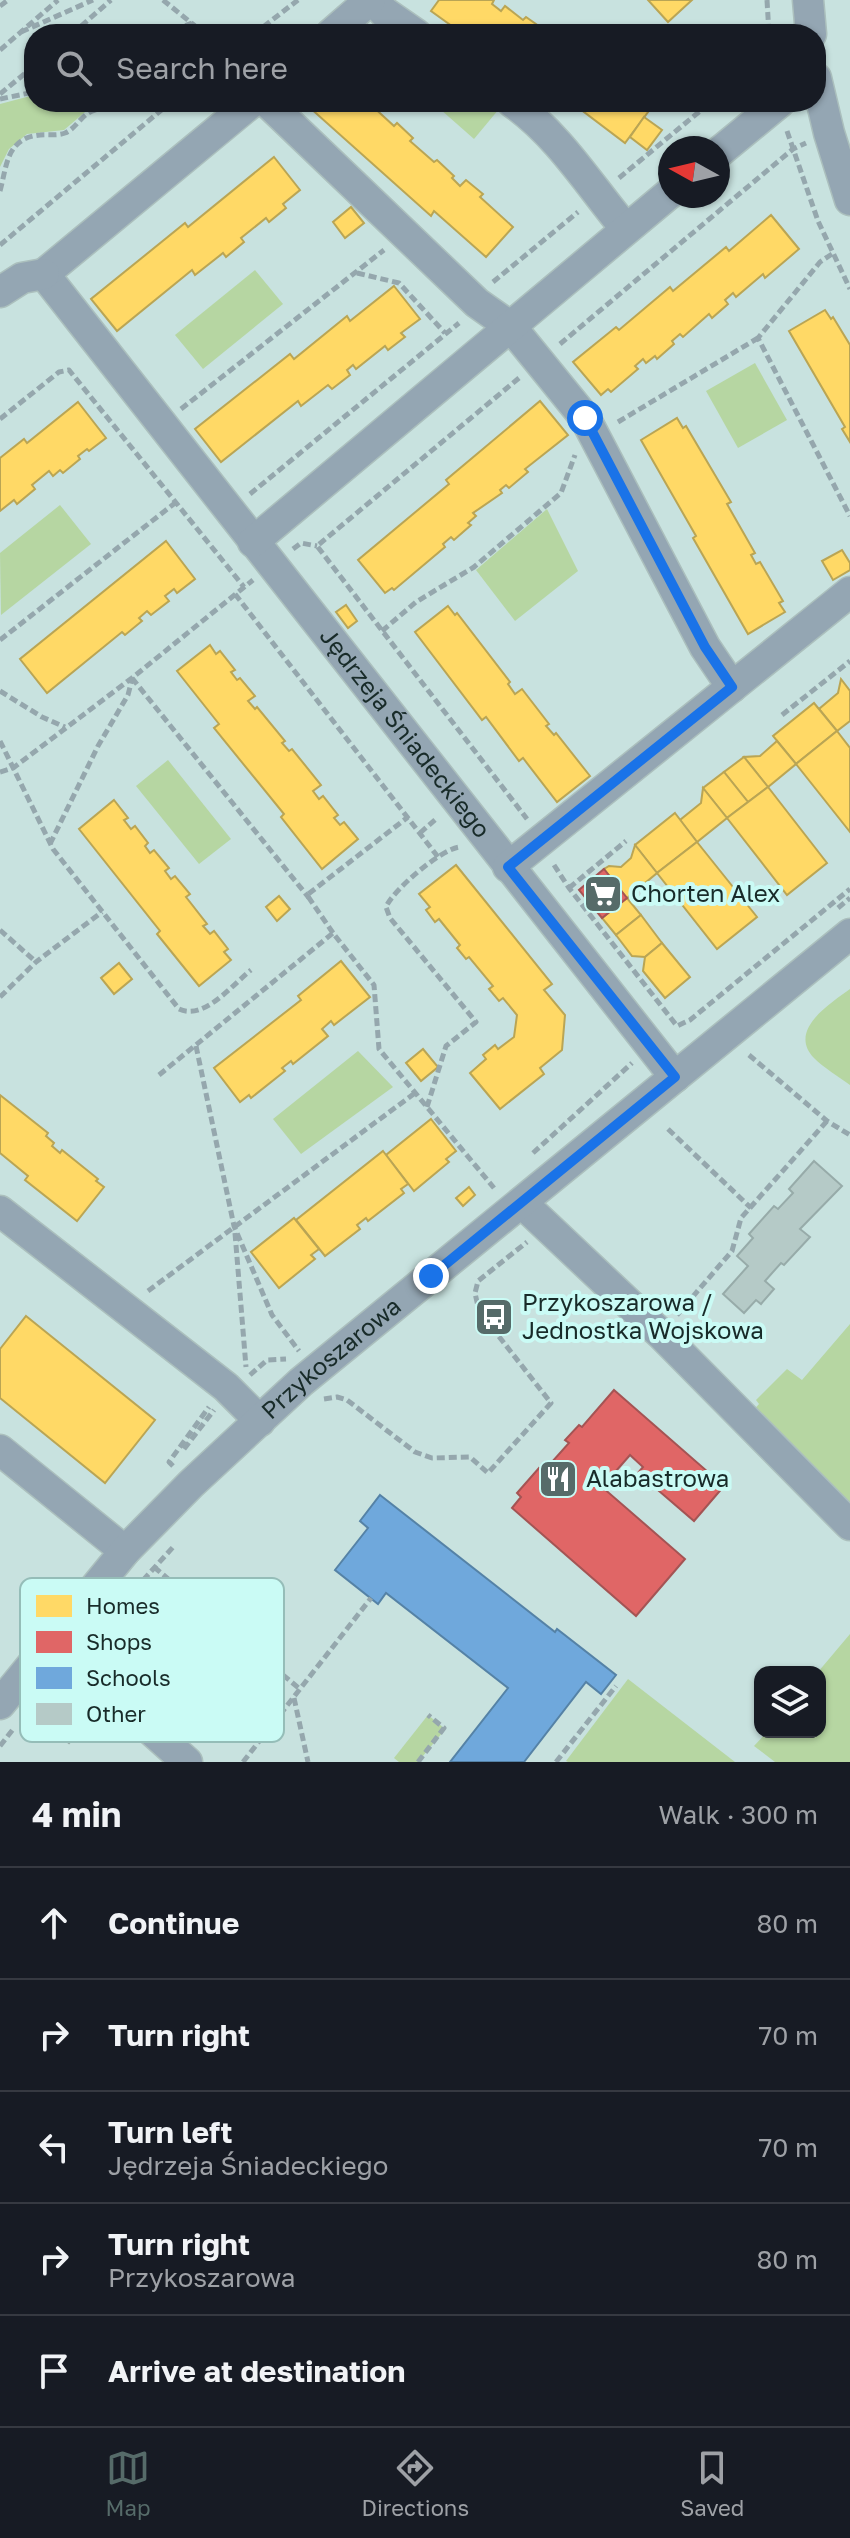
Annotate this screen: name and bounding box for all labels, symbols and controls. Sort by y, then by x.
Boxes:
search box [24,24,826,112]
icon: search [52,46,96,90]
text: Search here [116,50,288,86]
north arrow [658,136,730,208]
route start [567,400,603,436]
street label: Jędrzeja Śniadeckiego [315,622,497,843]
supermarket icon: Chorten Alex [582,873,624,915]
place label: Chorten Alex [631,878,780,907]
route end [413,1258,449,1294]
place label: Przykoszarowa / Jednostka Wojskowa [522,1287,764,1344]
street label: Przykoszarowa [255,1291,406,1424]
bus stop icon: Przykoszarowa / Jednostka Wojskowa [473,1296,515,1338]
restaurant icon: Alabastrowa [537,1458,579,1500]
place label: Alabastrowa [586,1463,729,1492]
legend [20,1578,284,1742]
text: Homes [86,1592,160,1619]
text: Shops [86,1628,152,1655]
text: Schools [86,1664,171,1691]
map controls [754,1666,826,1738]
button: layers [754,1666,826,1738]
text: Other [86,1700,146,1727]
text: 4 min [32,1794,121,1834]
text: Walk · 300 m [659,1799,818,1830]
icon: ahead [32,1901,76,1945]
text: Continue [108,1905,239,1941]
text: 80 m [757,1908,818,1939]
icon: right [32,2013,76,2057]
text: Turn right [108,2017,250,2053]
text: 70 m [759,2020,818,2051]
text: Turn left [108,2114,233,2150]
icon: left [32,2125,76,2169]
text: 70 m [759,2132,818,2163]
text: Jędrzeja Śniadeckiego [108,2150,388,2181]
text: Turn right [108,2226,250,2262]
icon: right [32,2237,76,2281]
text: 80 m [757,2244,818,2275]
text: Przykoszarowa [108,2262,295,2293]
icon: arrive [32,2349,76,2393]
text: Arrive at destination [108,2353,405,2389]
tab: Map [106,2446,150,2521]
tab: Directions [362,2446,469,2521]
tab: Saved [680,2446,744,2521]

